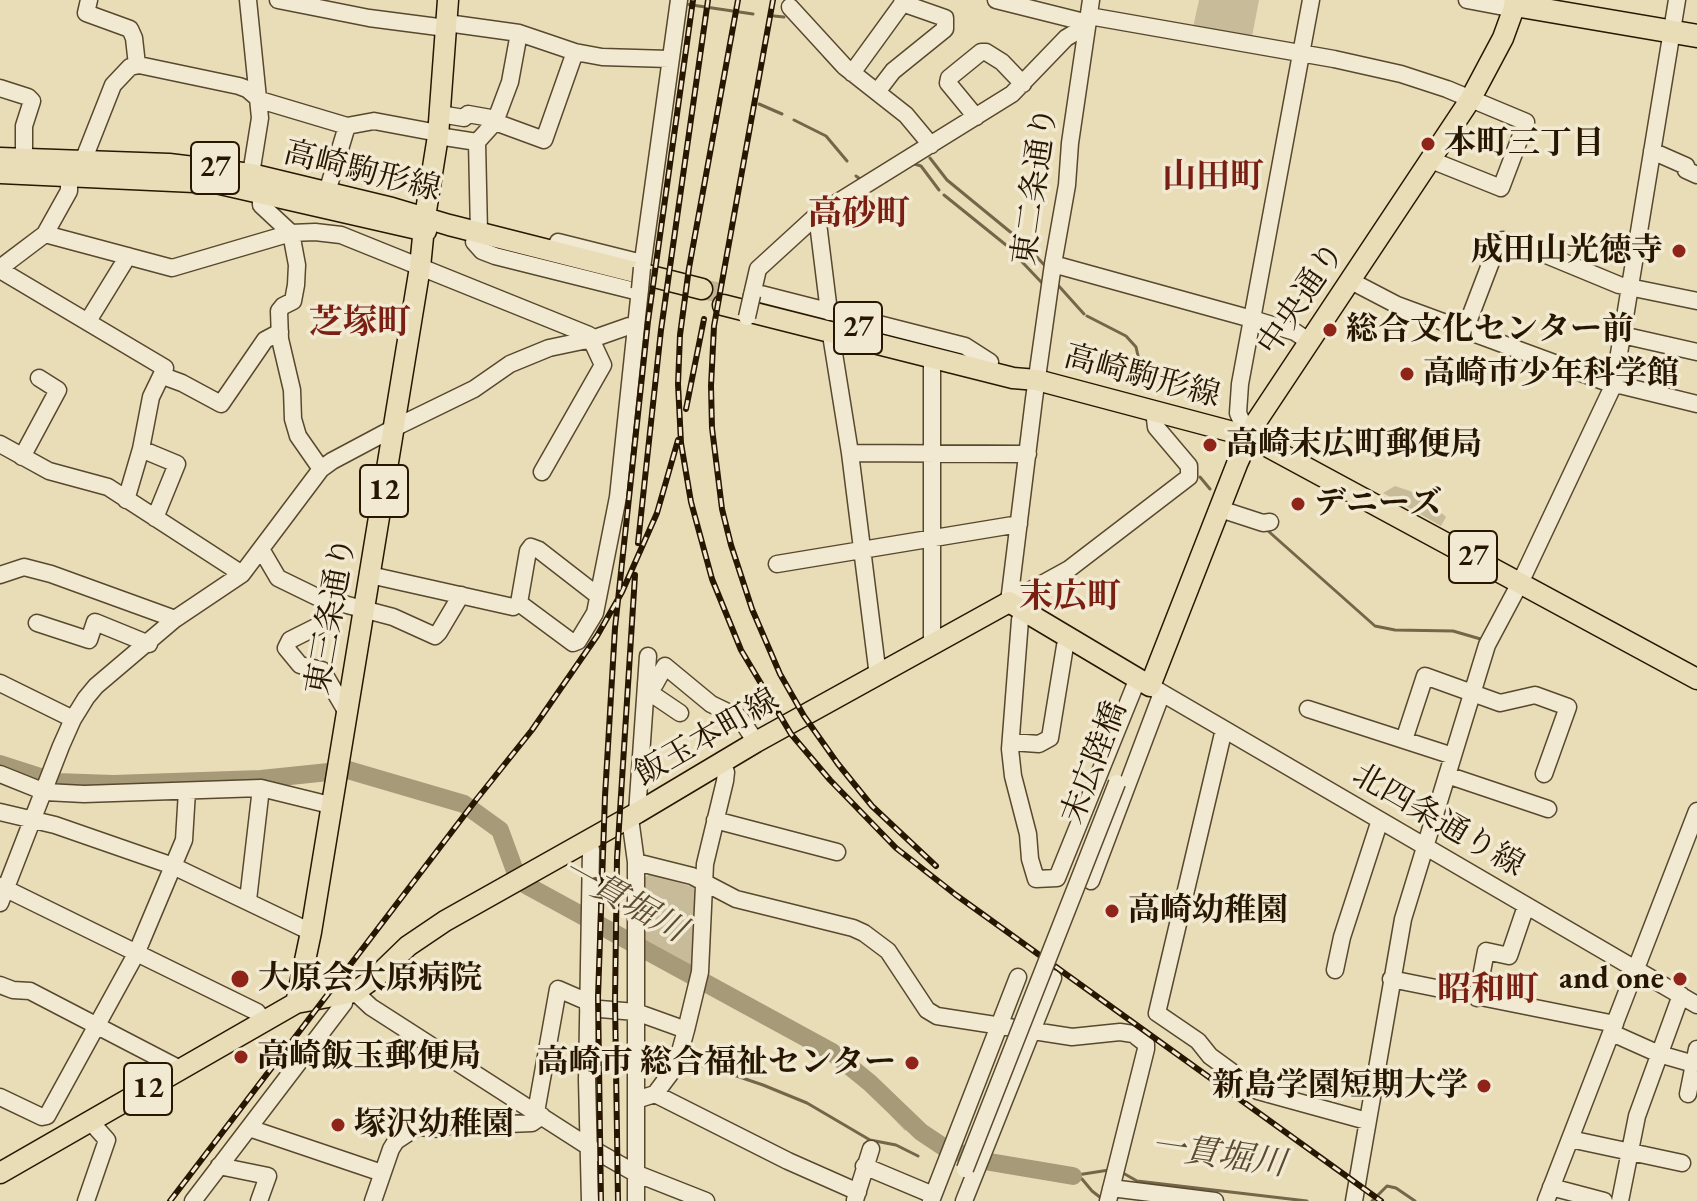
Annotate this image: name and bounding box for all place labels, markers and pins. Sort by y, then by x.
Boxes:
place label: 本町三丁目 [1444,125,1604,163]
marker: 本町三丁目 [1419,135,1437,153]
place label: 成田山光徳寺 [1471,232,1663,270]
marker: 成田山光徳寺 [1670,242,1688,260]
place label: 総合文化センター前 [1346,311,1634,349]
marker: 総合文化センター前 [1321,321,1339,339]
place label: 高崎市少年科学館 [1423,355,1679,393]
marker: 高崎市少年科学館 [1398,365,1416,383]
place label: 高崎末広町郵便局 [1226,426,1482,464]
marker: 高崎末広町郵便局 [1201,436,1219,454]
place label: デニーズ [1314,485,1442,523]
marker: デニーズ [1289,495,1307,513]
place label: 高崎幼稚園 [1128,892,1288,930]
marker: 高崎幼稚園 [1103,902,1121,920]
place label: 大原会大原病院 [258,960,482,998]
place label: and one [1559,960,1664,998]
marker: 大原会大原病院 [229,968,251,990]
marker: and one [1671,970,1689,988]
place label: 高崎飯玉郵便局 [257,1038,481,1076]
place label: 高崎市 総合福祉センター [536,1044,896,1082]
marker: 高崎飯玉郵便局 [232,1048,250,1066]
marker: 高崎市 総合福祉センター [903,1054,921,1072]
place label: 新島学園短期大学 [1212,1067,1468,1105]
marker: 新島学園短期大学 [1475,1077,1493,1095]
place label: 塚沢幼稚園 [354,1106,514,1144]
marker: 塚沢幼稚園 [329,1116,347,1134]

